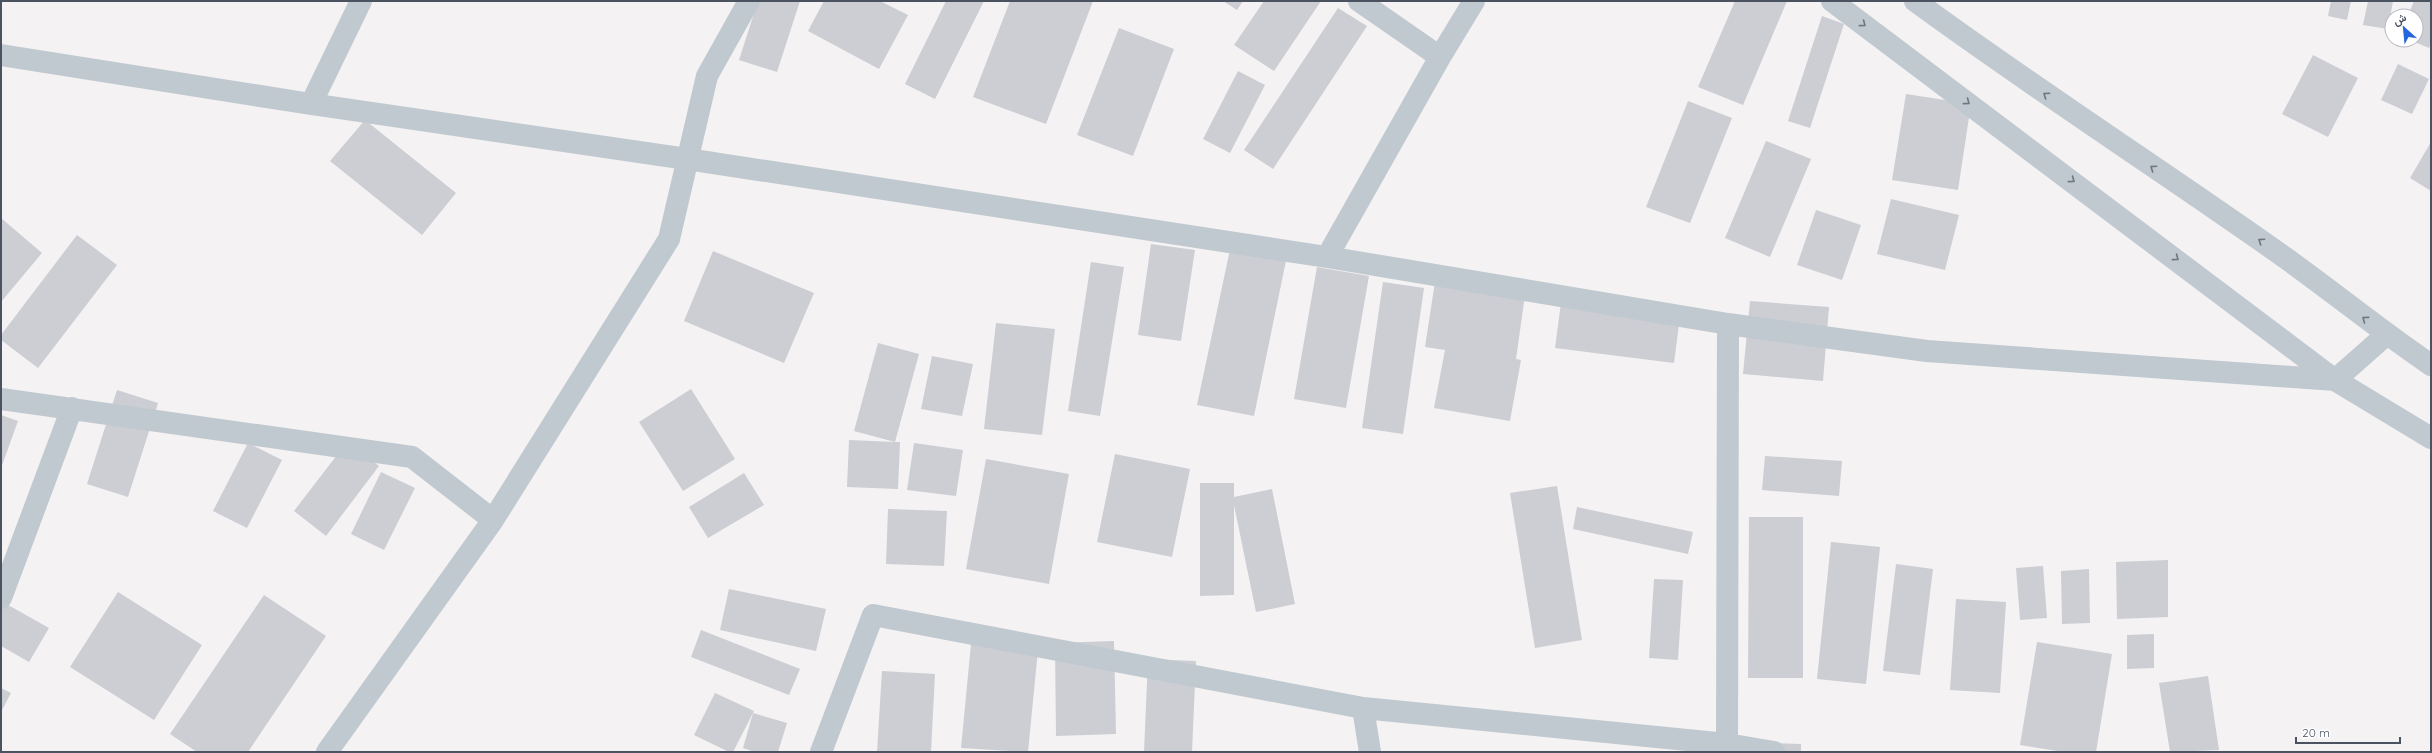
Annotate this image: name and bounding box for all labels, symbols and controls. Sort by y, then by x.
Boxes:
north arrow [2384,8,2424,48]
text: ش [2390,10,2409,28]
one-way arrow [1859,19,1866,26]
one-way arrow [2043,93,2050,100]
one-way arrow [1963,97,1970,104]
one-way arrow [2151,166,2158,173]
one-way arrow [2067,175,2074,182]
one-way arrow [2258,238,2265,246]
one-way arrow [2171,253,2178,260]
one-way arrow [2362,317,2369,324]
scale bar [2296,719,2400,745]
text: 20 m [2302,725,2330,740]

